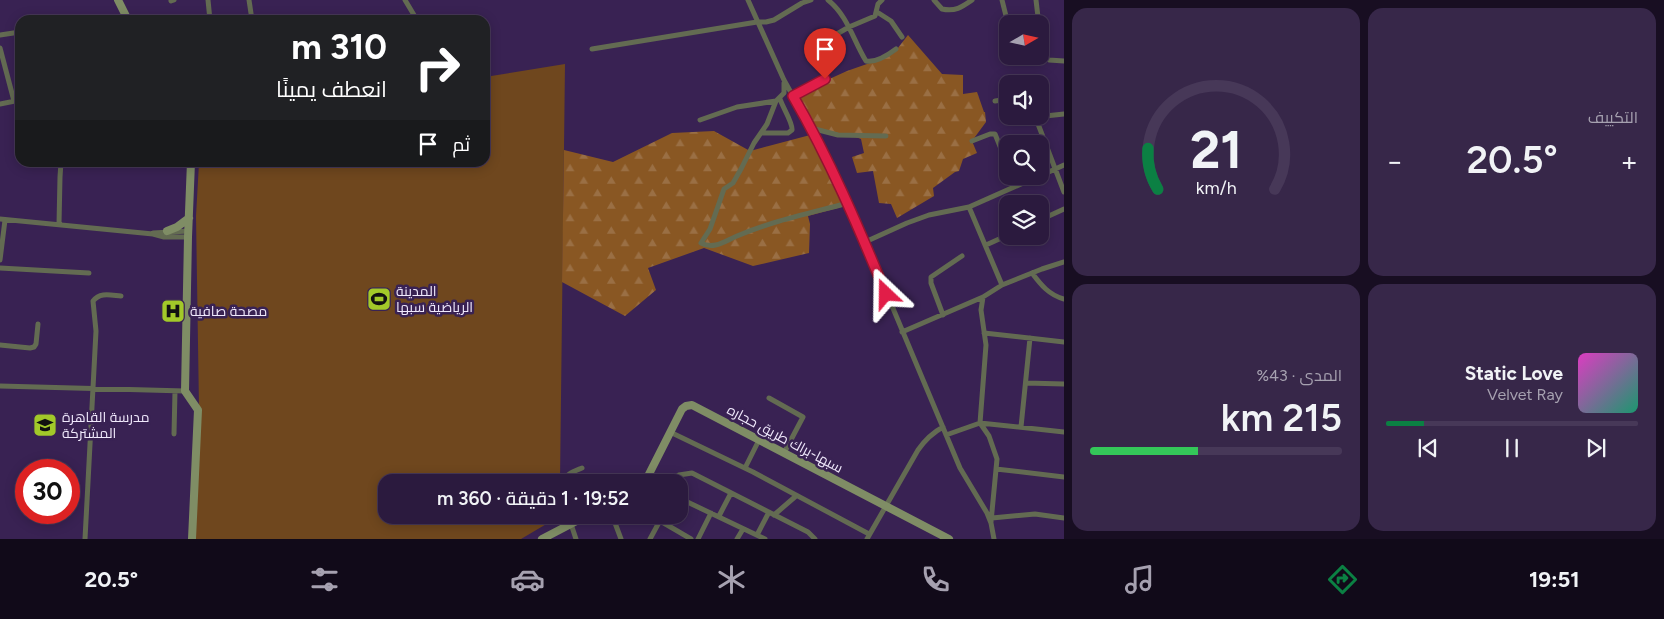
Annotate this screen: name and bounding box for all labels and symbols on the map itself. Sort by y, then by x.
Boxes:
north arrow [999,15,1049,65]
pin [804,28,846,79]
position arrow [859,267,911,319]
place label: المدينة الرياضية سبها [396,283,473,316]
sports icon: المدينة الرياضية سبها [366,286,392,312]
hospital icon: مصحة صافية [160,298,186,324]
place label: مصحة صافية [190,303,267,320]
street label: سبها-براك طريق حجاره [724,401,846,477]
place label: مدرسة القاهرة المشتركة [62,409,150,442]
school or university icon: مدرسة القاهرة المشتركة [32,412,58,438]
speed limit sign: 30 [15,459,80,524]

